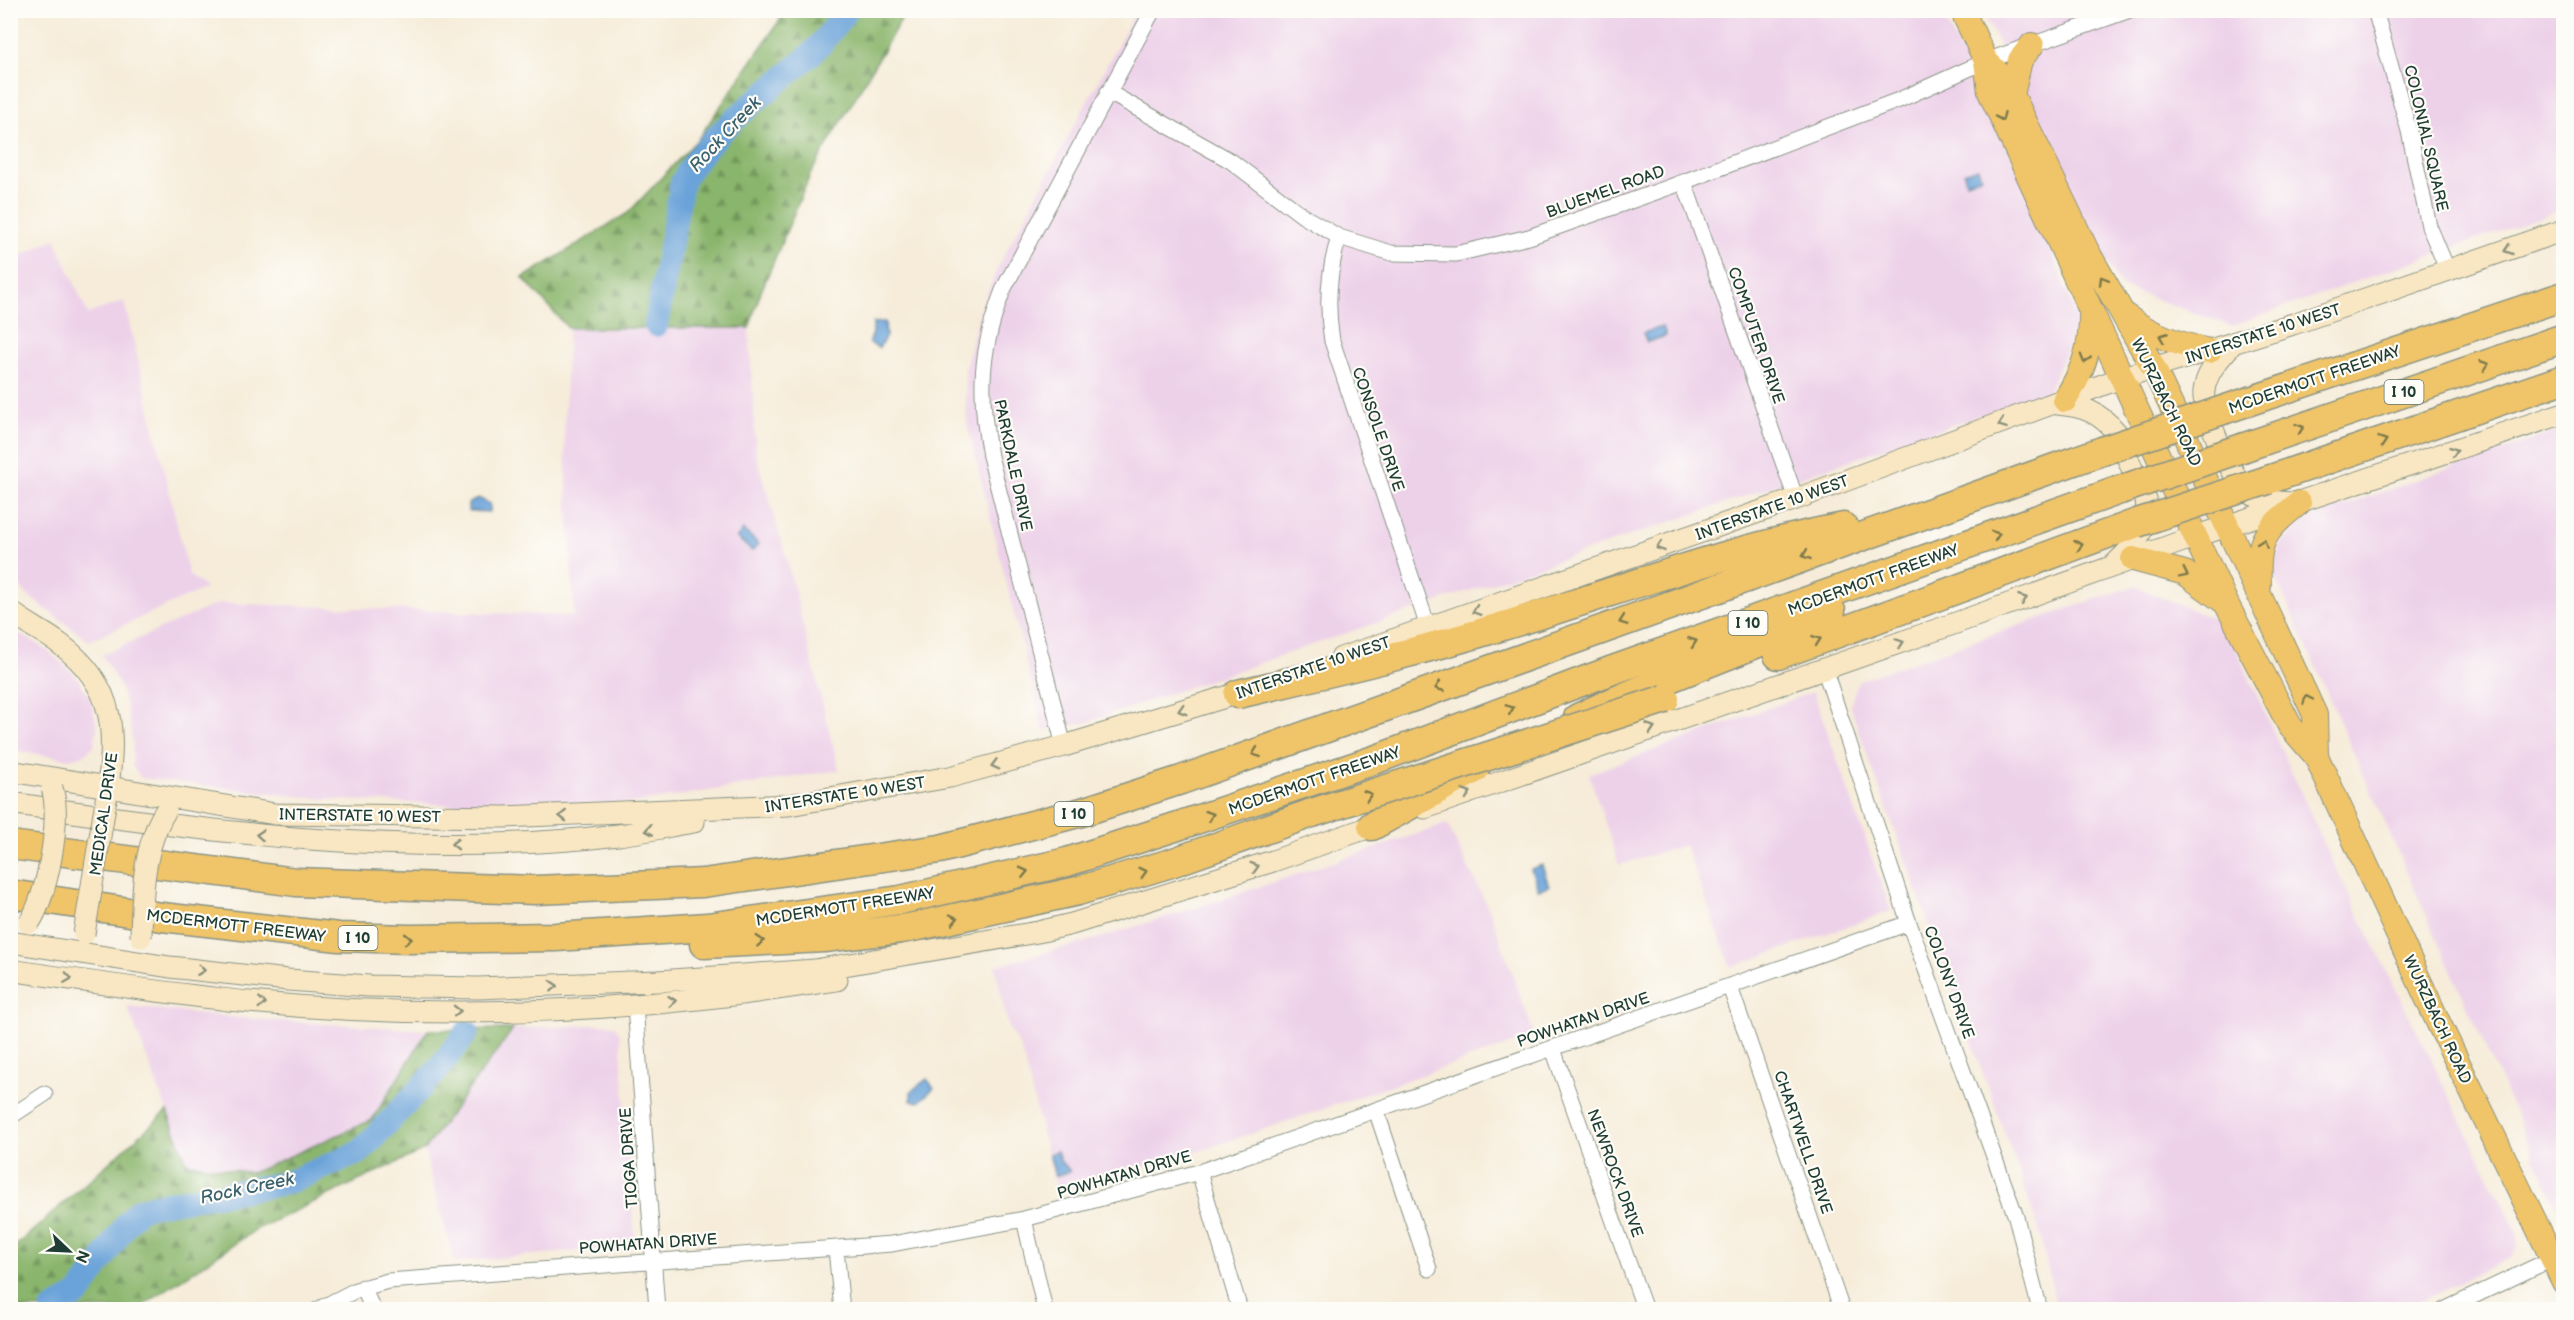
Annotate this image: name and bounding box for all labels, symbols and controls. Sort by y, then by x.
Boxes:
street label: COLONIAL SQUARE [2399,63,2452,213]
water label: Rock Creek [685,91,766,176]
one-way arrow [1994,111,2006,122]
street label: BLUEMEL ROAD [1544,162,1667,223]
one-way arrow [2503,242,2514,255]
street label: COMPUTER DRIVE [1723,265,1788,406]
one-way arrow [2099,276,2110,286]
street label: INTERSTATE 10 WEST [2184,300,2344,368]
one-way arrow [2158,332,2169,344]
street label: WURZBACH ROAD [2126,336,2205,470]
street label: MCDERMOTT FREEWAY [2226,342,2404,419]
one-way arrow [2080,354,2092,364]
one-way arrow [2479,359,2489,372]
street label: CONSOLE DRIVE [1347,365,1408,494]
road number: I 10 [2384,380,2424,404]
street label: PARKDALE DRIVE [989,398,1036,533]
one-way arrow [1997,417,2008,429]
one-way arrow [2294,422,2305,435]
one-way arrow [2377,436,2388,449]
one-way arrow [2448,445,2459,458]
street label: INTERSTATE 10 WEST [1693,472,1852,545]
one-way arrow [1990,529,2000,542]
one-way arrow [2255,538,2268,549]
one-way arrow [1655,539,1666,552]
one-way arrow [2073,539,2084,552]
street label: MCDERMOTT FREEWAY [1785,540,1962,620]
one-way arrow [1801,548,1812,561]
one-way arrow [2178,566,2189,578]
one-way arrow [2017,594,2028,607]
one-way arrow [1471,603,1482,616]
road number: I 10 [1728,611,1768,635]
one-way arrow [1618,614,1629,627]
street label: INTERSTATE 10 WEST [1234,633,1393,704]
one-way arrow [1811,635,1822,648]
one-way arrow [1687,636,1698,649]
one-way arrow [1894,638,1905,650]
one-way arrow [1434,680,1445,693]
one-way arrow [2302,695,2314,706]
one-way arrow [1177,703,1188,716]
one-way arrow [1504,704,1515,717]
one-way arrow [1645,723,1656,736]
street label: MCDERMOTT FREEWAY [1226,743,1404,820]
one-way arrow [1251,746,1262,759]
street label: MEDICAL DRIVE [86,751,123,877]
one-way arrow [990,758,1001,770]
street label: INTERSTATE 10 WEST [764,773,927,818]
one-way arrow [1461,787,1472,800]
one-way arrow [1362,790,1373,802]
road number: I 10 [1054,802,1094,826]
street label: INTERSTATE 10 WEST [279,806,441,827]
one-way arrow [559,810,568,822]
one-way arrow [1204,810,1215,823]
one-way arrow [644,823,654,836]
one-way arrow [255,829,264,842]
one-way arrow [450,838,459,850]
one-way arrow [1249,862,1260,874]
one-way arrow [1019,866,1029,879]
one-way arrow [1137,866,1148,879]
street label: MCDERMOTT FREEWAY [755,884,936,931]
street label: MCDERMOTT FREEWAY [145,906,327,947]
one-way arrow [948,913,958,926]
street label: COLONY DRIVE [1919,924,1978,1042]
road number: I 10 [338,926,378,950]
one-way arrow [404,933,413,945]
one-way arrow [756,935,765,948]
street label: WURZBACH ROAD [2399,952,2475,1087]
one-way arrow [197,963,206,976]
one-way arrow [64,971,73,984]
one-way arrow [550,979,559,992]
street label: POWHATAN DRIVE [1515,989,1652,1052]
one-way arrow [668,995,677,1008]
one-way arrow [257,996,266,1009]
one-way arrow [452,1005,461,1017]
street label: CHARTWELL DRIVE [1769,1068,1836,1217]
street label: TIOGA DRIVE [617,1107,642,1209]
street label: NEWROCK DRIVE [1583,1107,1647,1240]
street label: POWHATAN DRIVE [1055,1147,1194,1204]
water label: Rock Creek [198,1168,297,1209]
north arrow [39,1221,99,1281]
street label: POWHATAN DRIVE [578,1230,718,1259]
text: N [70,1247,93,1266]

